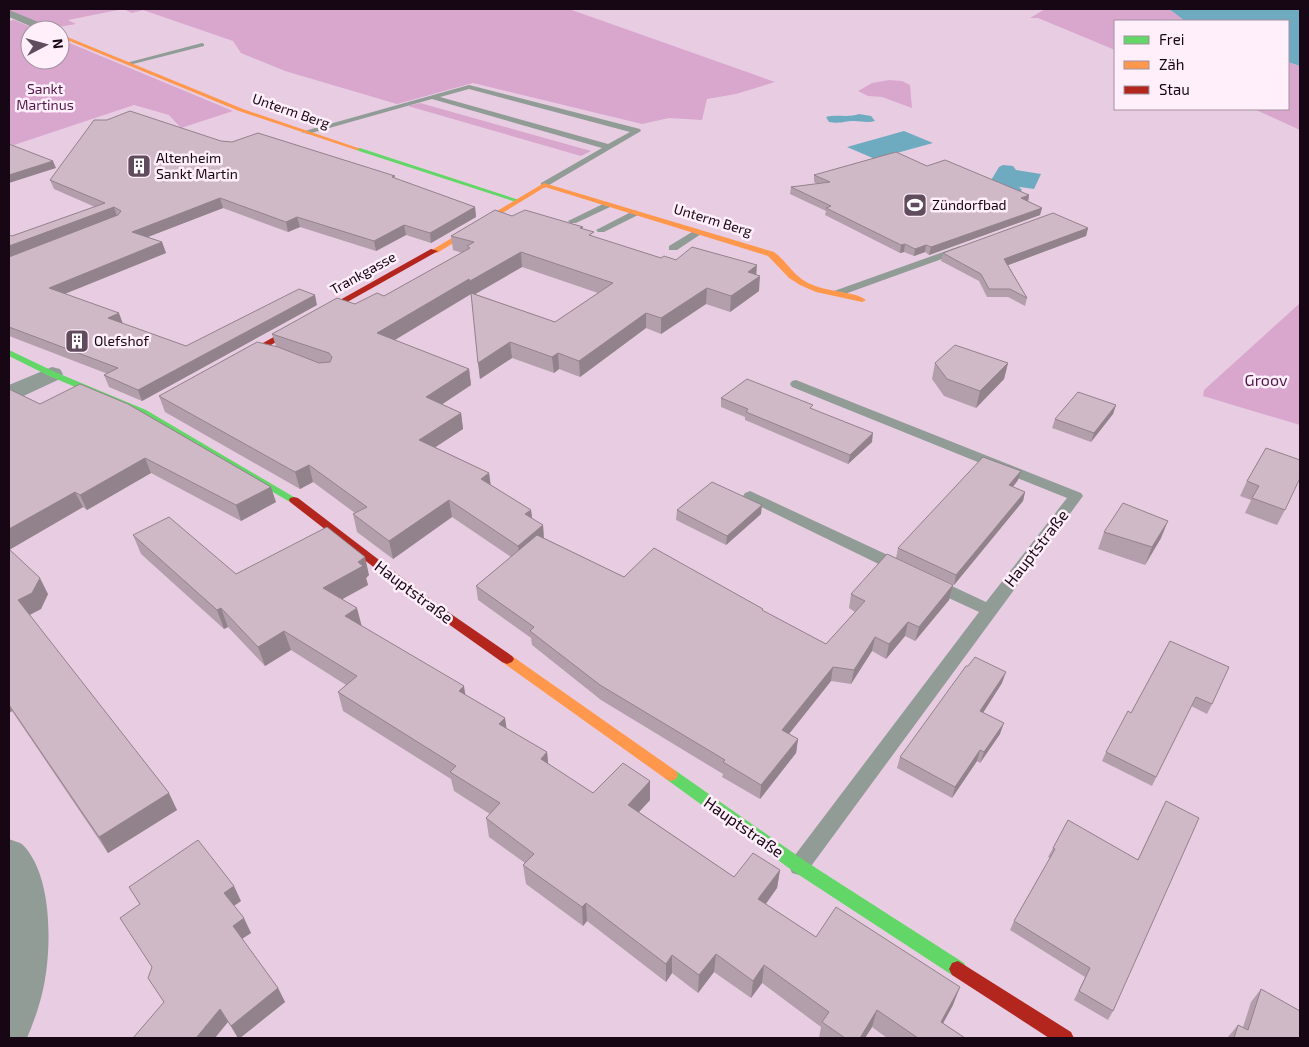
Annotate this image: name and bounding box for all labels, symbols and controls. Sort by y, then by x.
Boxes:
north arrow [20,20,70,70]
legend [1114,20,1289,110]
text: Frei [1159,30,1184,48]
text: N [49,38,67,50]
text: Zäh [1159,55,1184,73]
park label: Sankt Martinus [16,80,74,113]
text: Stau [1159,80,1190,98]
street label: Unterm Berg [250,89,332,132]
place label: Altenheim Sankt Martin [156,149,238,182]
building icon: Altenheim Sankt Martin [126,153,152,179]
sports icon: Zündorfbad [902,192,928,218]
place label: Zündorfbad [932,196,1007,213]
street label: Unterm Berg [672,200,754,240]
street label: Trankgasse [327,248,399,298]
building icon: Olefshof [64,328,90,354]
place label: Olefshof [94,332,150,349]
park label: Groov [1245,370,1288,389]
street label: Hauptstraße [1000,505,1072,590]
street label: Hauptstraße [372,556,457,627]
street label: Hauptstraße [701,792,788,861]

